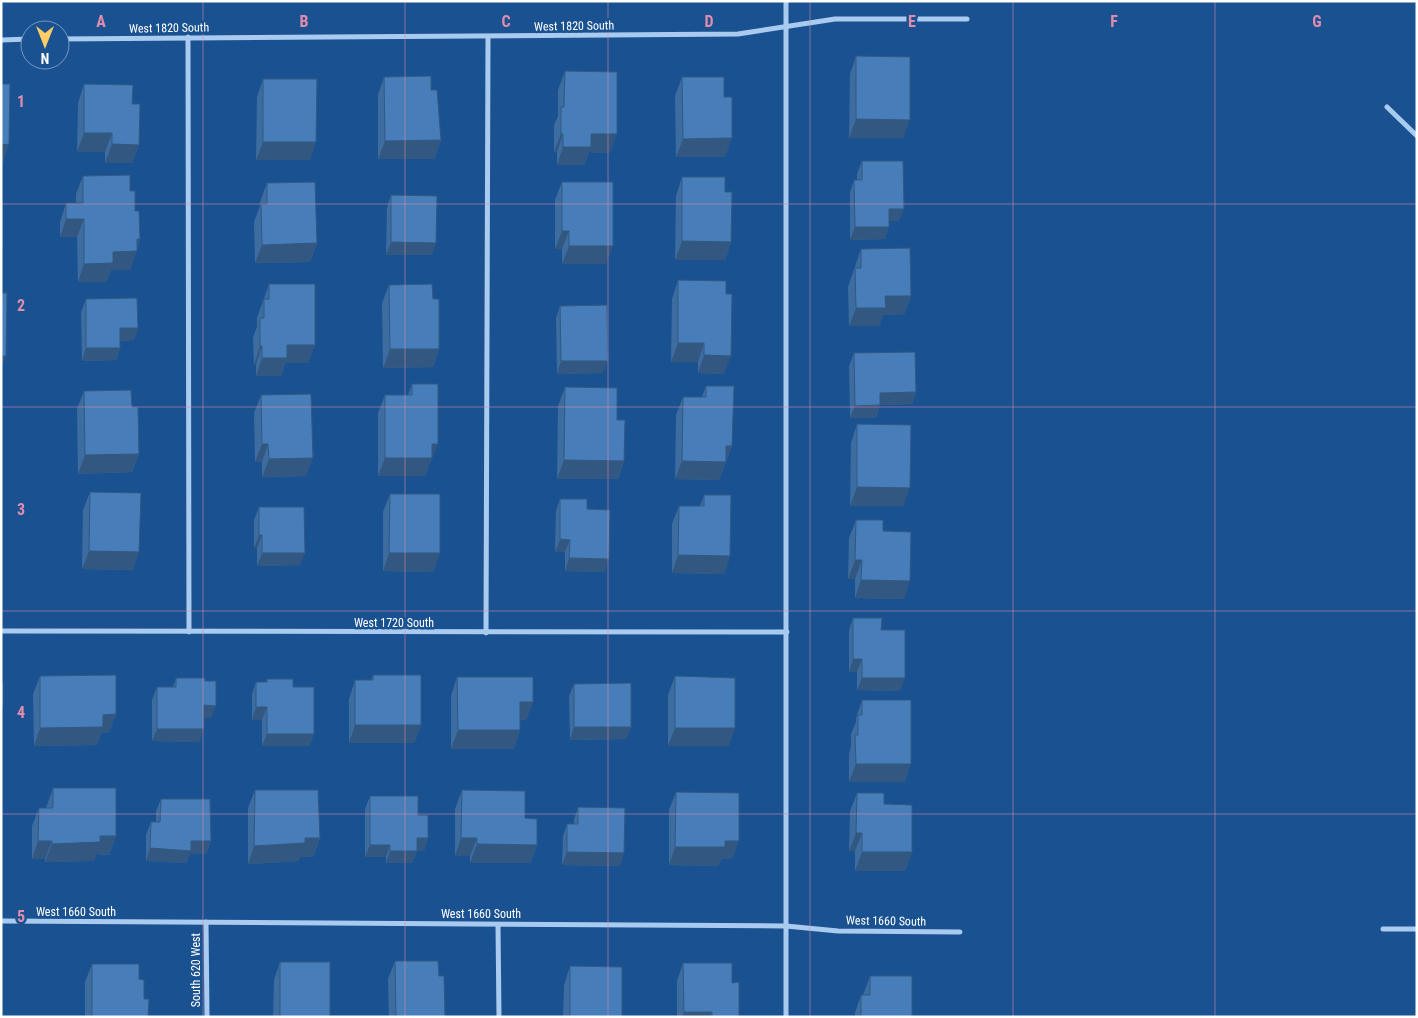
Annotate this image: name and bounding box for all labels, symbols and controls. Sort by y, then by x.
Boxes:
text: A [96,12,106,31]
text: B [300,12,309,31]
text: C [501,12,511,31]
text: D [704,12,714,31]
text: E [908,12,916,31]
text: F [1110,12,1118,31]
text: G [1312,12,1322,31]
street label: West 1820 South [534,18,614,34]
north arrow [20,20,70,70]
street label: West 1820 South [129,20,209,36]
text: N [41,50,49,66]
text: 1 [17,92,25,111]
text: 2 [17,296,25,315]
text: 3 [17,500,25,519]
street label: West 1720 South [354,616,434,630]
text: 4 [17,703,25,722]
street label: West 1660 South [36,905,116,919]
text: 5 [17,907,25,926]
street label: West 1660 South [441,907,521,921]
street label: West 1660 South [846,913,926,929]
street label: South 620 West [189,932,203,1007]

